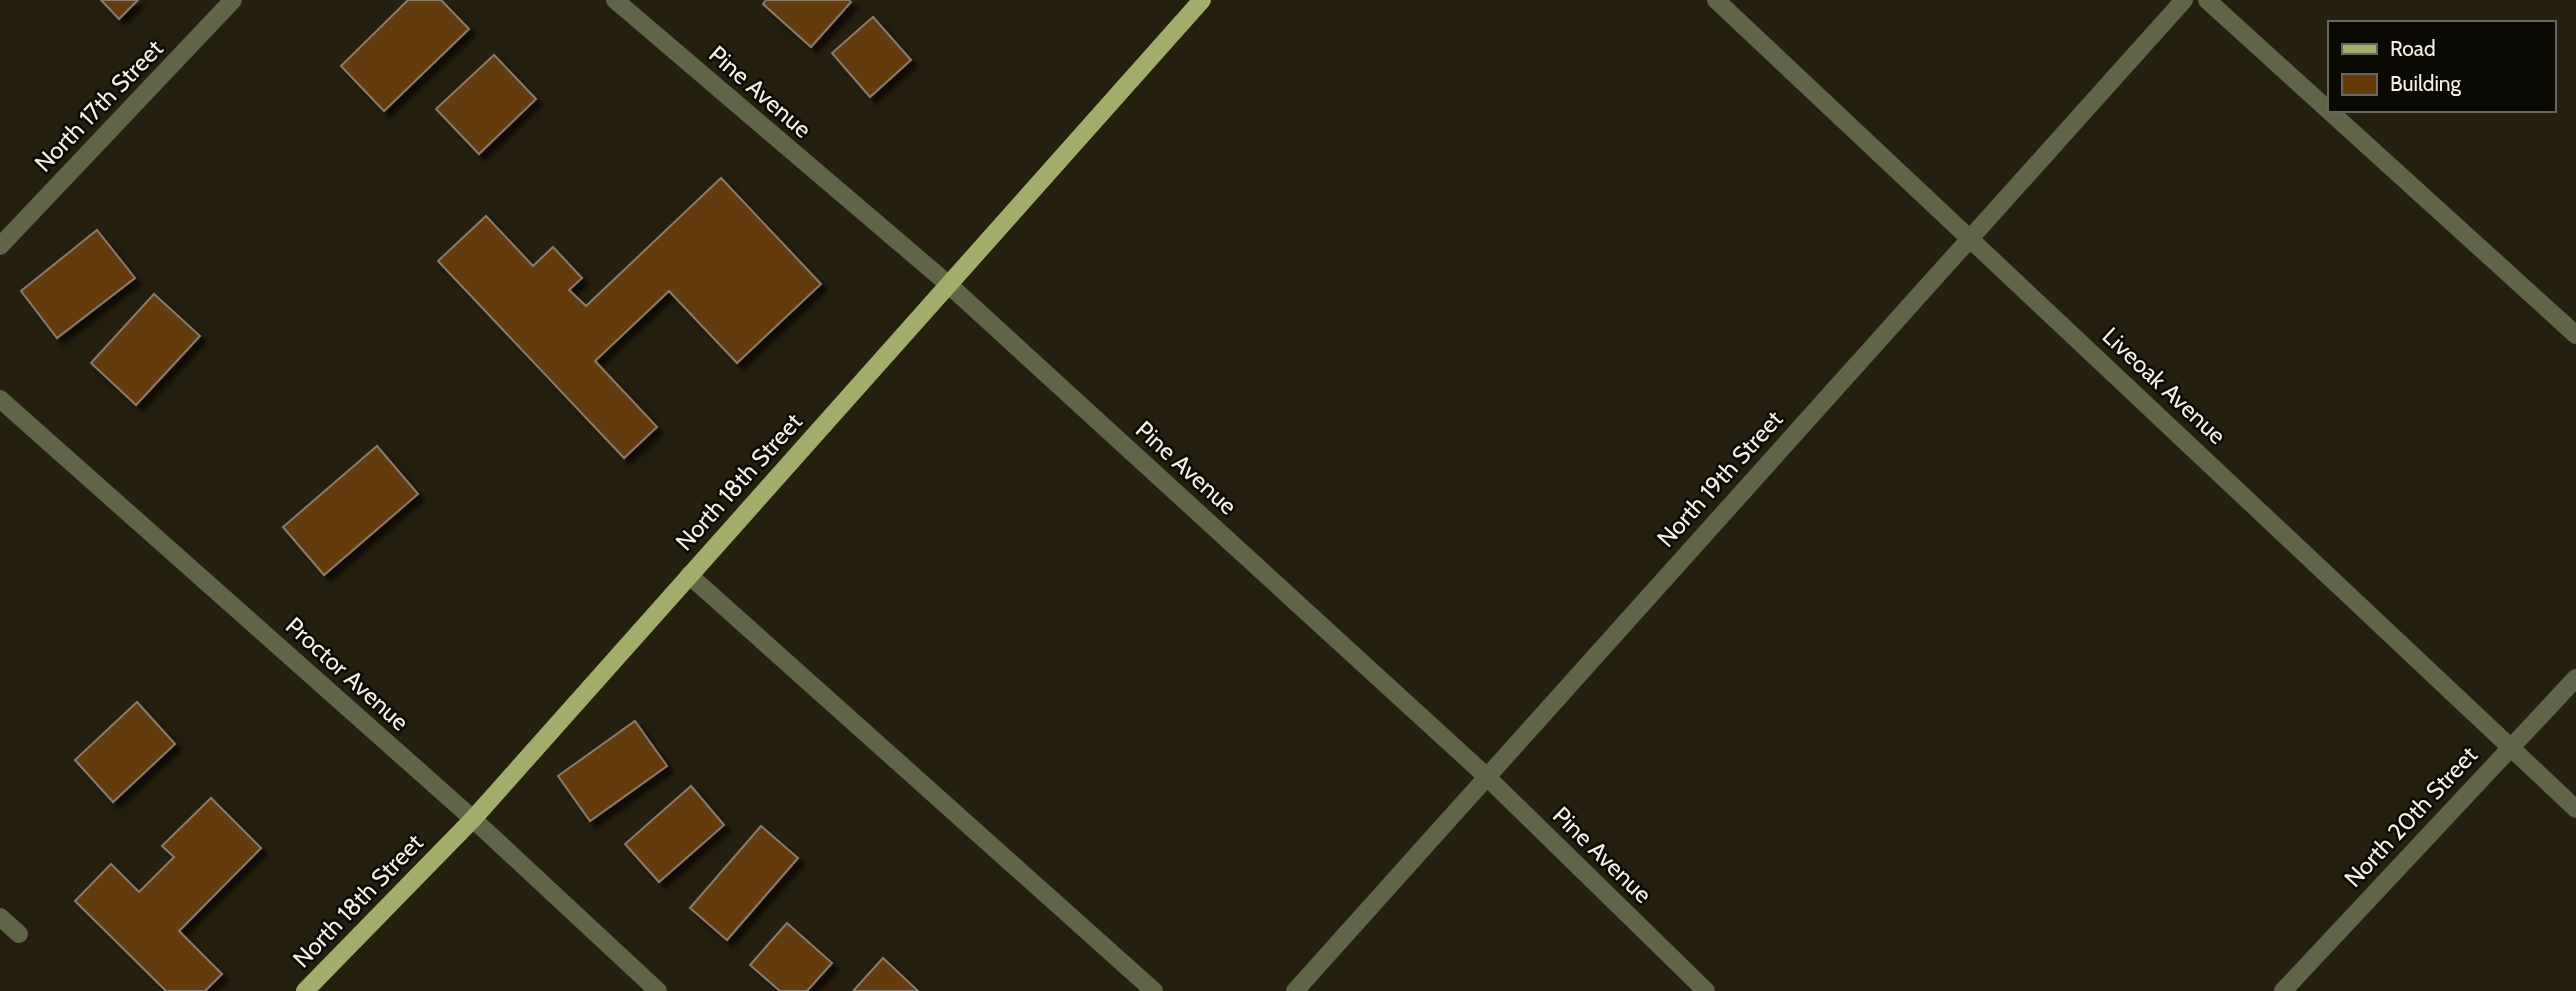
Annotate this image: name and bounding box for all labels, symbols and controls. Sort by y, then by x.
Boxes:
legend [2328,21,2555,112]
street label: North 17th Street [28,34,169,178]
text: Road [2390,36,2436,61]
street label: Pine Avenue [703,39,817,144]
text: Building [2390,71,2462,96]
street label: Liveoak Avenue [2097,321,2232,450]
street label: North 19th Street [1651,405,1788,553]
street label: North 18th Street [670,407,808,556]
street label: Pine Avenue [1130,415,1243,521]
street label: Proctor Avenue [280,611,415,736]
street label: North 20th Street [2338,740,2483,893]
street label: Pine Avenue [1547,800,1658,909]
street label: North 18th Street [287,828,429,973]

